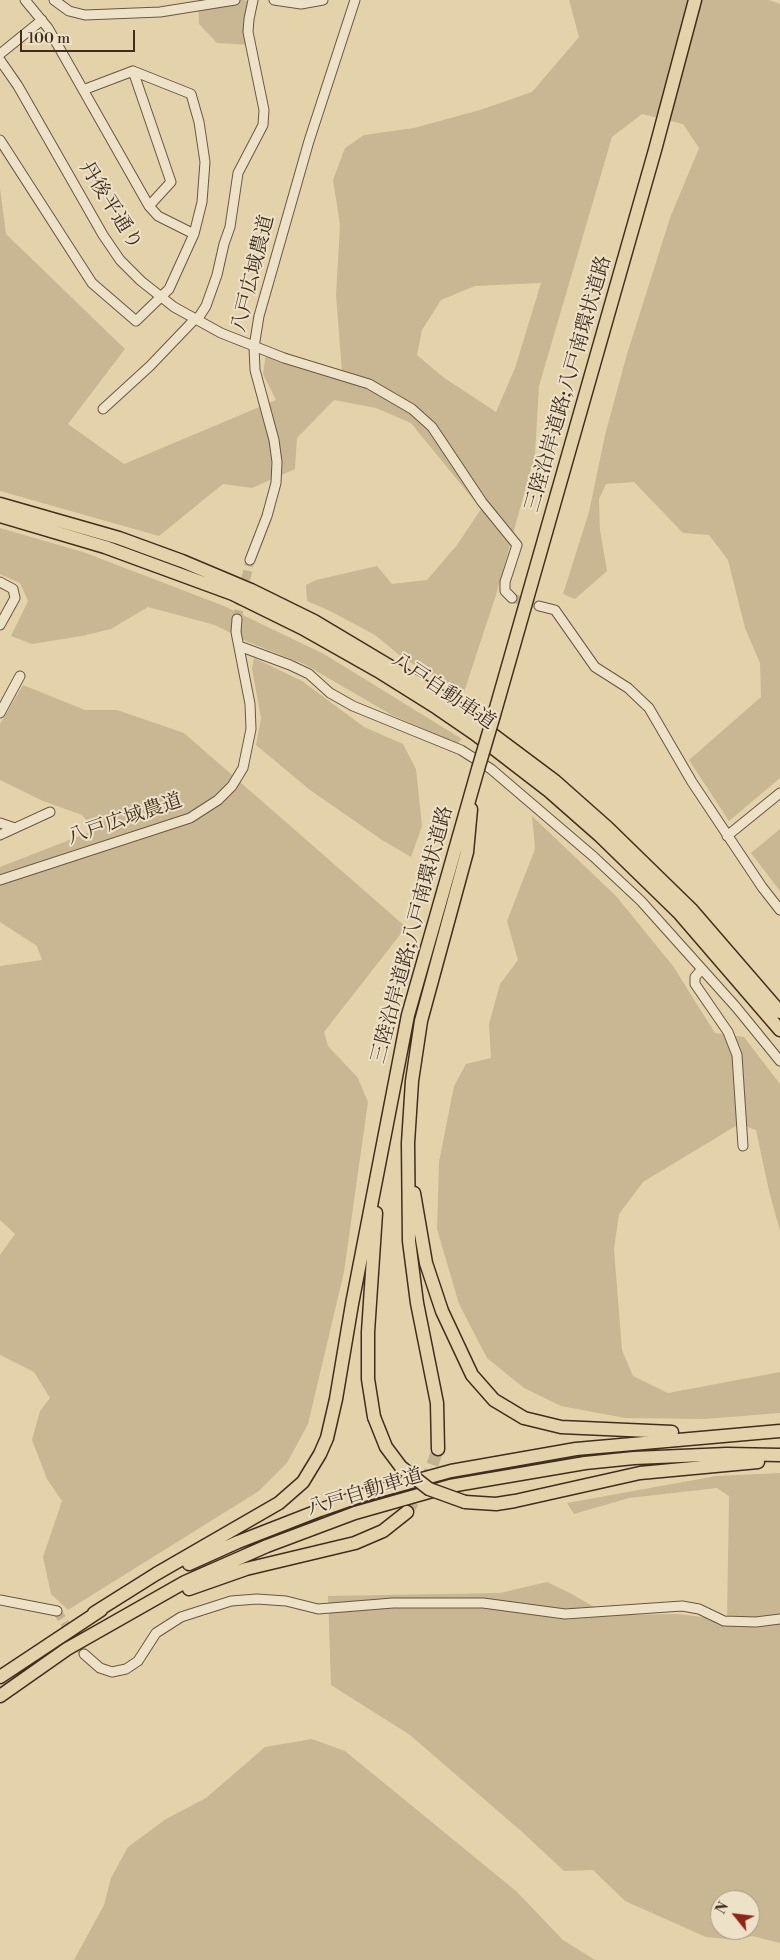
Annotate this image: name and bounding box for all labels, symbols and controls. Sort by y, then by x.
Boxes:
scale bar [22,20,138,52]
text: 100 m [28,29,70,48]
street label: 丹後平通り [73,157,147,255]
street label: 八戸広域農道 [228,213,280,335]
street label: 三陸沿岸道路;八戸南環状道路 [521,253,617,515]
street label: 八戸自動車道 [387,649,499,735]
street label: 八戸広域農道 [64,789,186,851]
street label: 三陸沿岸道路;八戸南環状道路 [367,804,459,1066]
street label: 八戸自動車道 [304,1464,426,1522]
north arrow [710,1890,760,1940]
text: N [712,1899,733,1917]

